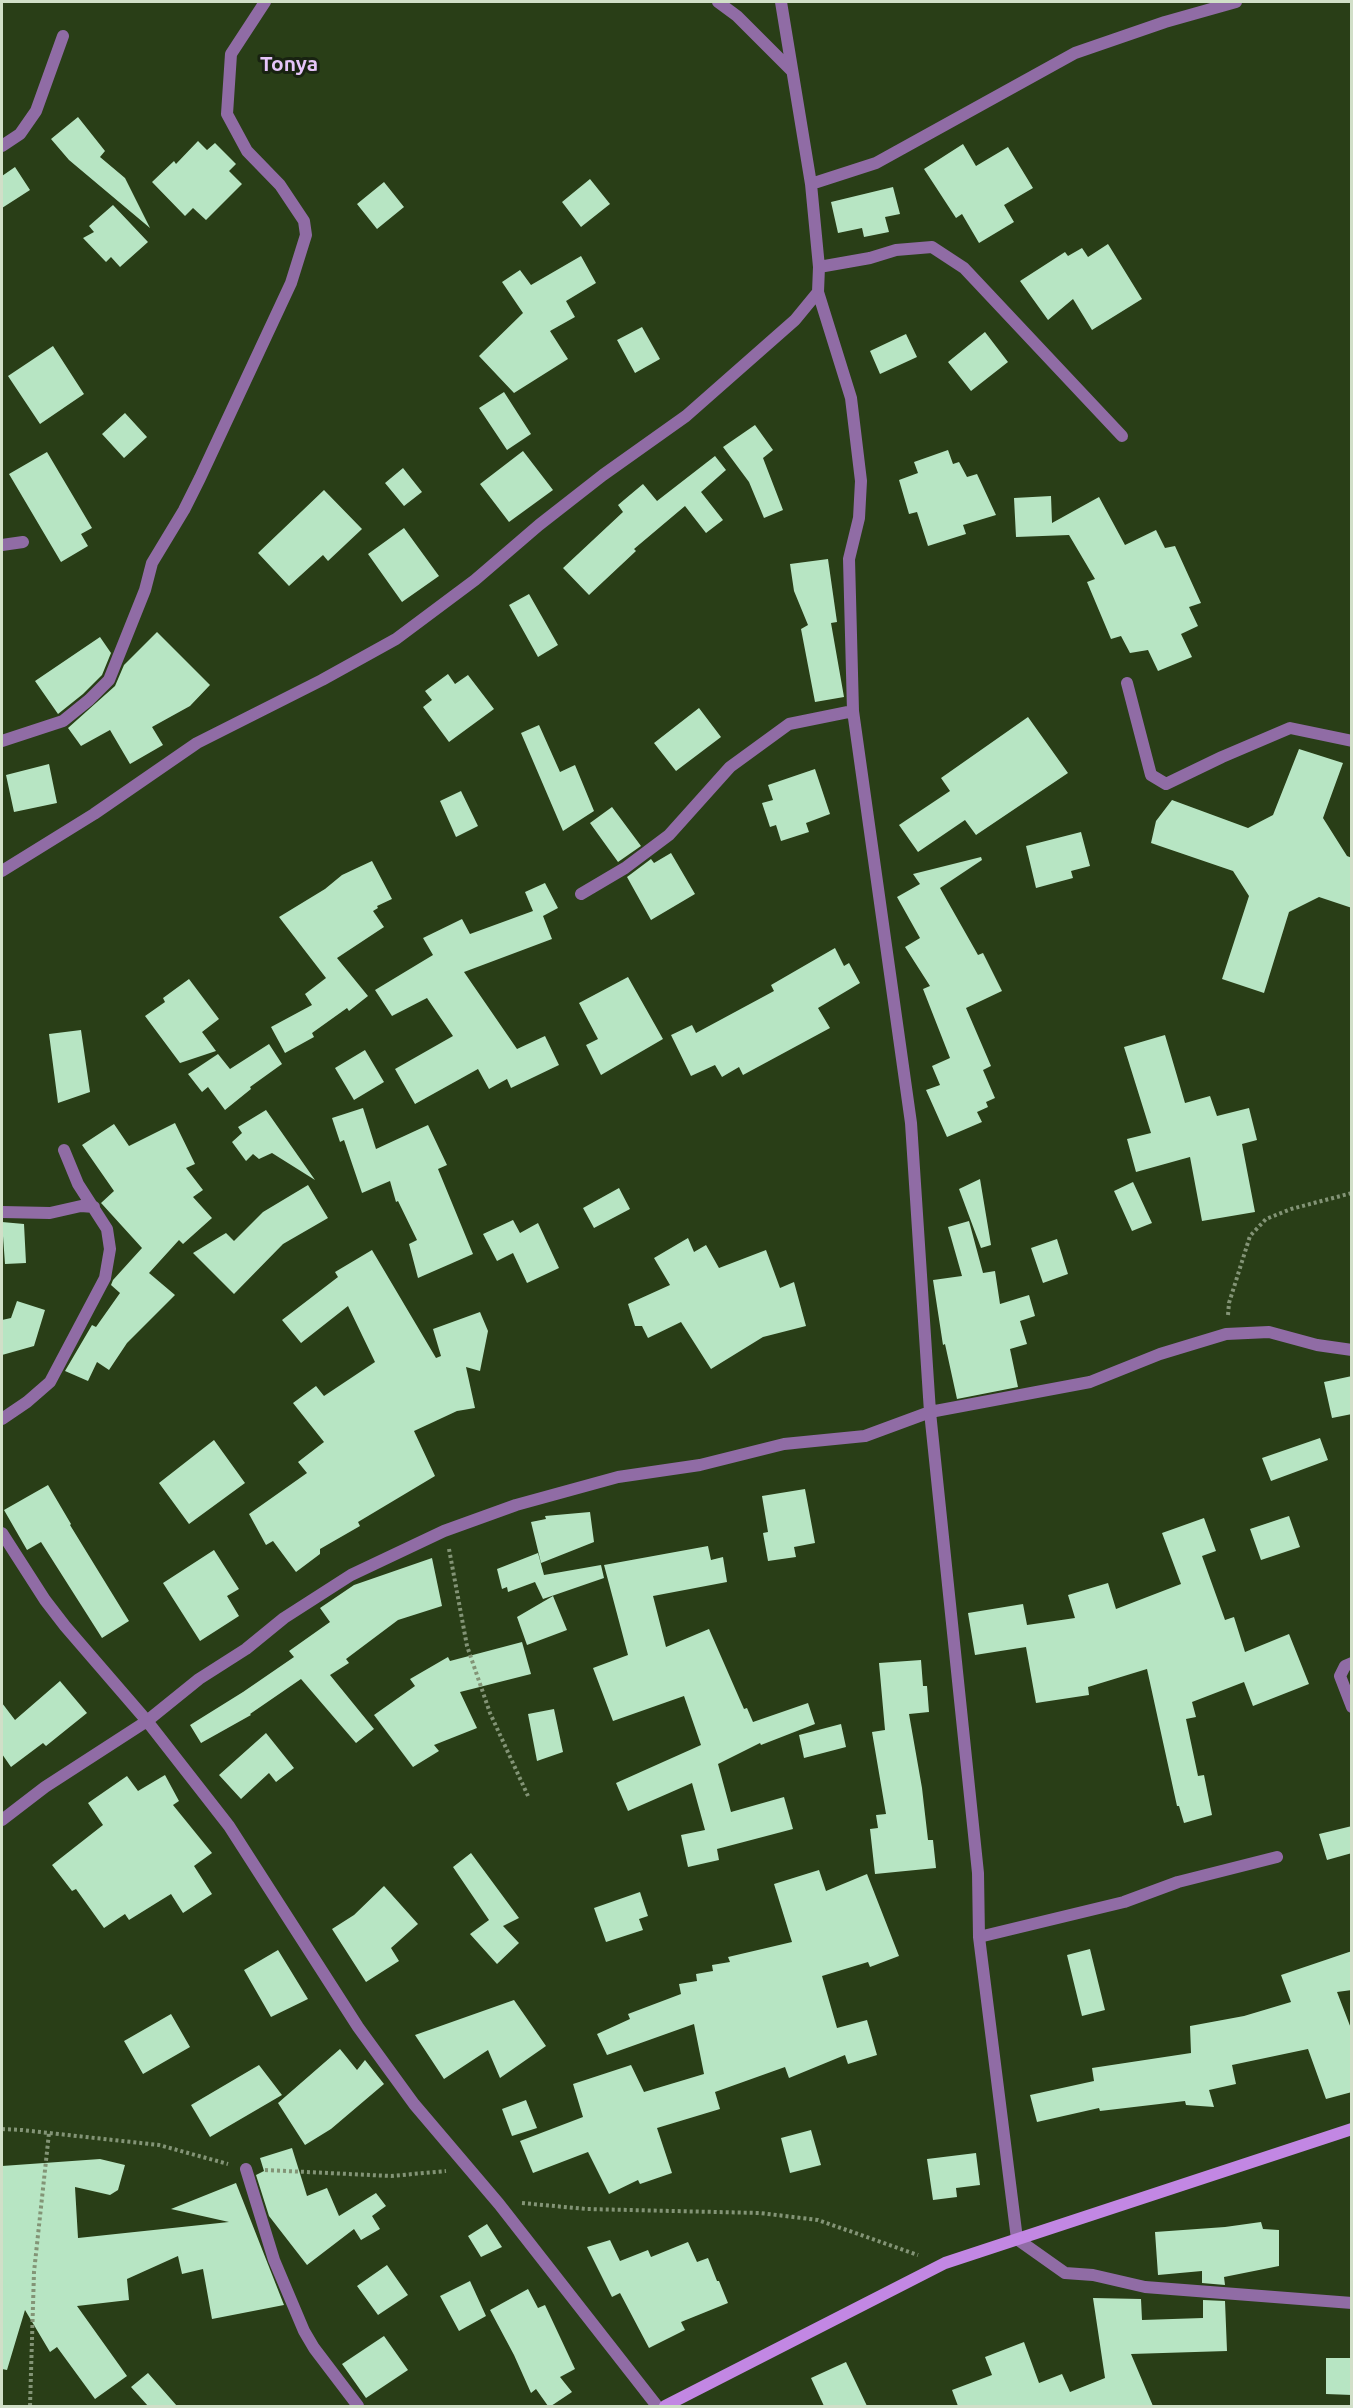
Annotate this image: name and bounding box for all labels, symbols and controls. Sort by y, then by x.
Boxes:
district label: Tonya [260,51,318,77]

